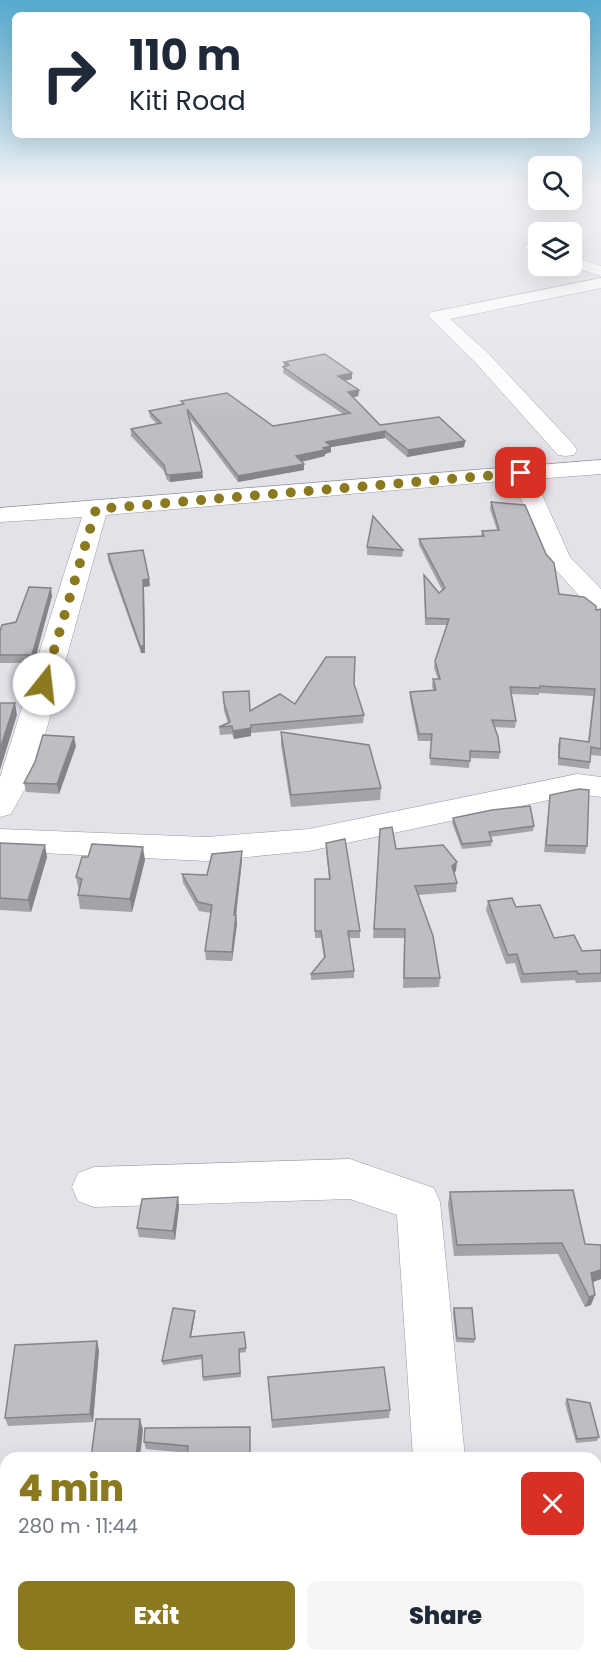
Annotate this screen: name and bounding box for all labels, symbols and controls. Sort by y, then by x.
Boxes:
text: 110 m [129,26,241,85]
icon: right [30,36,108,114]
text: Kiti Road [129,82,246,119]
map controls [528,156,582,276]
button: search [528,156,582,210]
button: layers [528,222,582,276]
pin [495,447,546,498]
icon: arrive [504,456,537,489]
position arrow [12,652,76,716]
text: 4 min [18,1463,124,1514]
button: close [521,1472,584,1535]
text: 280 m · 11:44 [18,1512,138,1540]
button: Exit [18,1581,295,1650]
button: Share [307,1581,584,1650]

